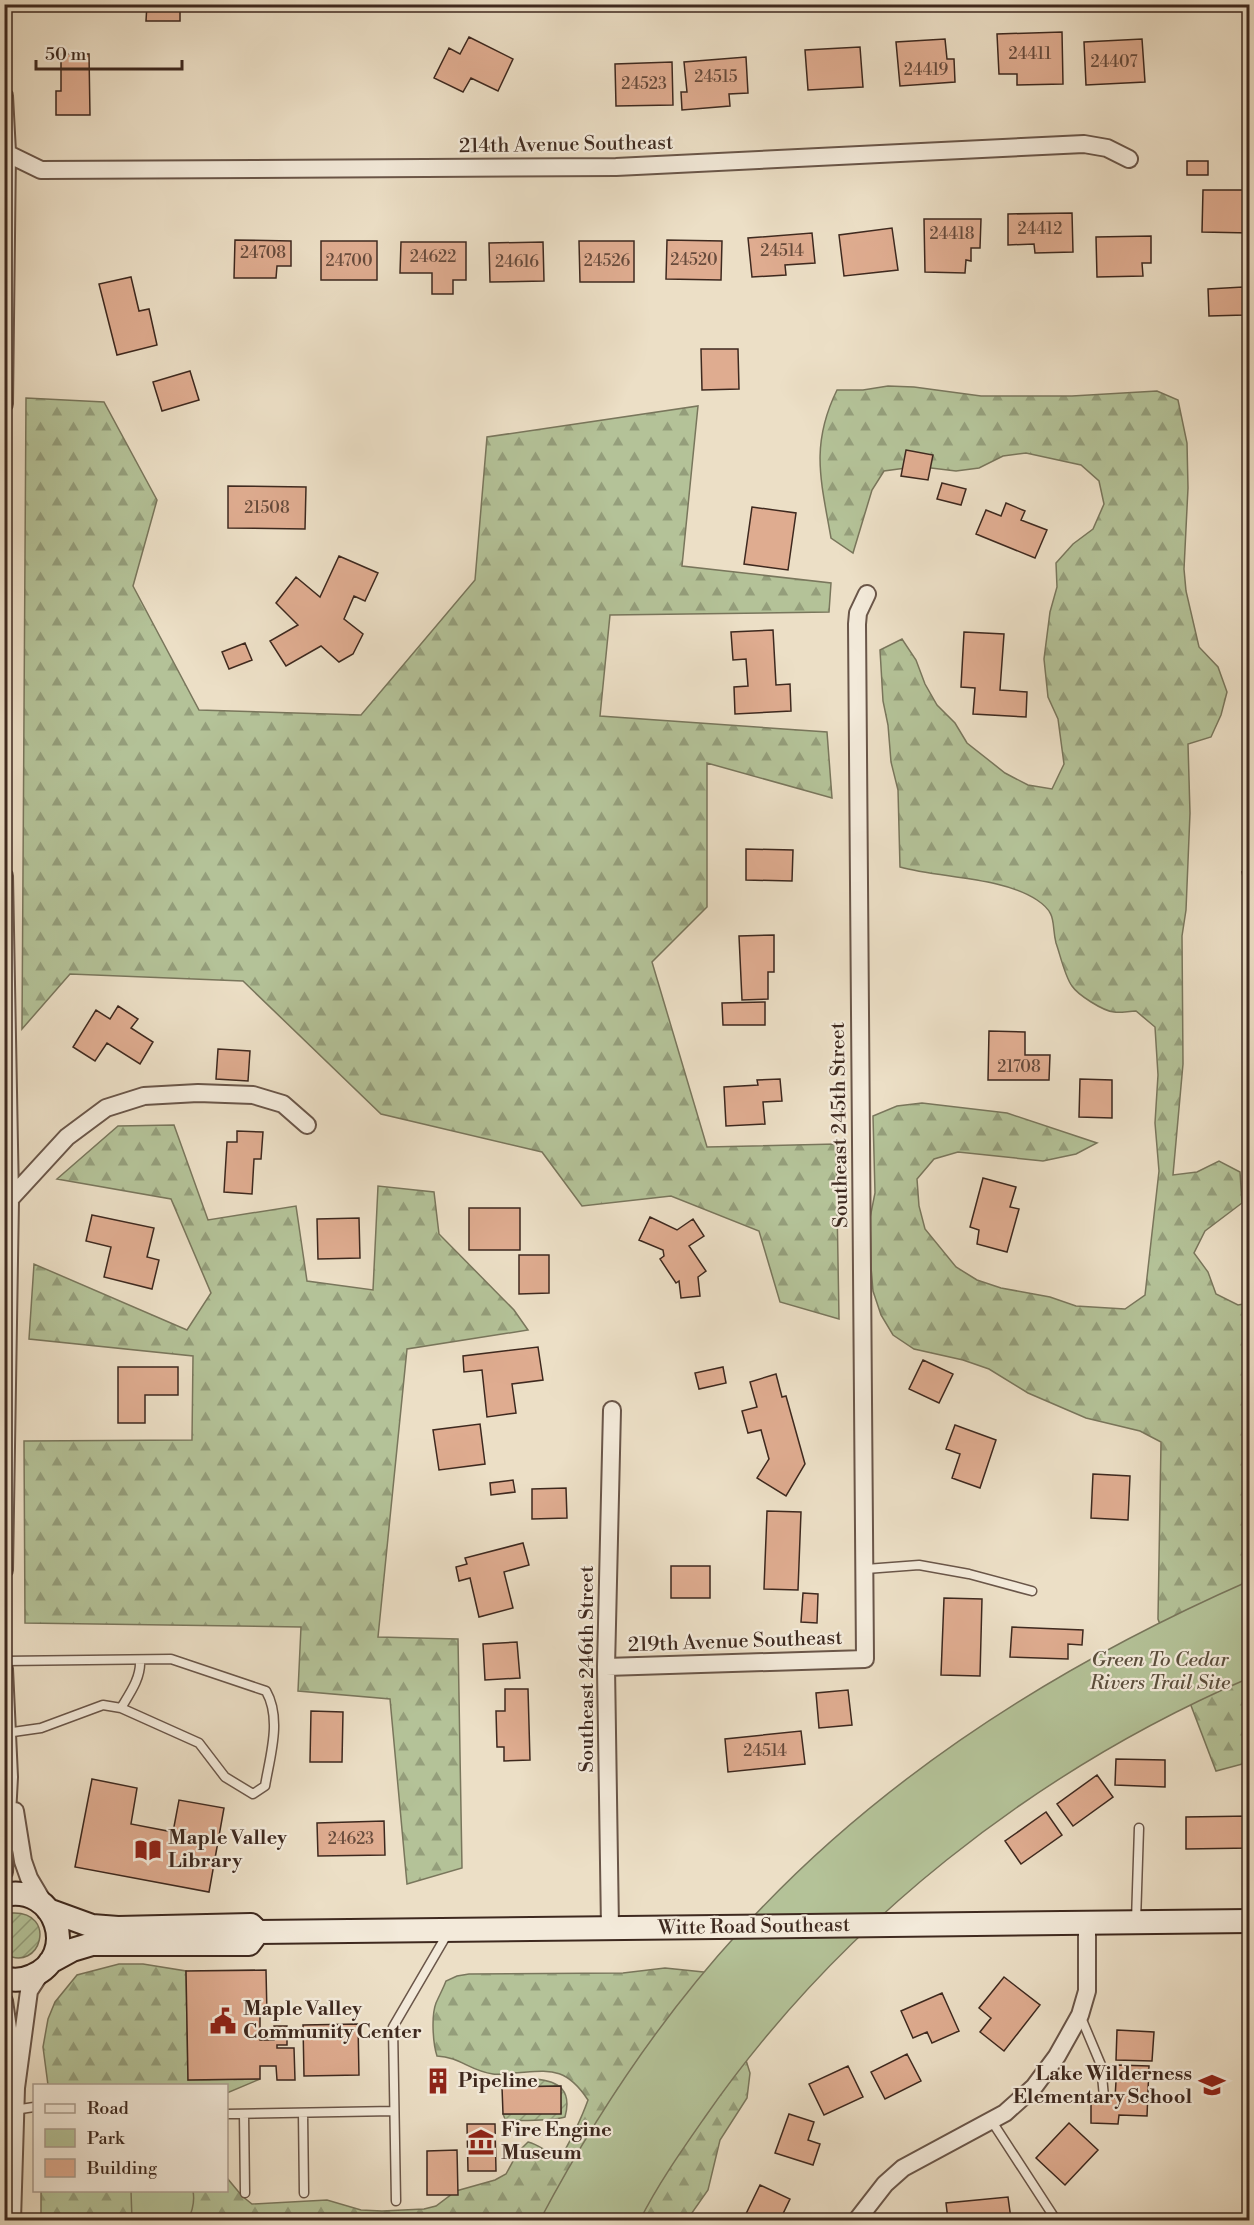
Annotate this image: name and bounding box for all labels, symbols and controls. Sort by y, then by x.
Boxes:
scale bar [36,33,182,71]
text: 50 m [45,43,87,66]
house number: 24411 [1009,44,1052,64]
house number: 24407 [1090,52,1138,72]
house number: 24419 [904,60,949,80]
house number: 24515 [694,67,738,87]
house number: 24523 [621,74,667,94]
street label: 214th Avenue Southeast [459,131,673,159]
house number: 24412 [1018,219,1062,239]
house number: 24418 [930,224,975,244]
house number: 24514 [760,241,804,261]
house number: 24708 [240,243,286,263]
house number: 24622 [410,247,456,267]
house number: 24520 [670,250,718,270]
house number: 24700 [325,251,373,271]
house number: 24526 [584,251,631,271]
house number: 24616 [495,252,539,272]
house number: 21508 [244,498,290,518]
street label: Southeast 245th Street [826,1022,854,1228]
house number: 21708 [997,1057,1041,1077]
street label: Southeast 246th Street [575,1566,600,1772]
street label: 219th Avenue Southeast [627,1626,843,1658]
park label: Green To Cedar Rivers Trail Site [1089,1648,1231,1696]
house number: 24514 [743,1741,787,1761]
place label: Maple Valley Library [168,1826,288,1874]
house number: 24623 [328,1829,374,1849]
library icon: Maple Valley Library [133,1835,163,1865]
street label: Witte Road Southeast [657,1913,850,1941]
place label: Maple Valley Community Center [243,1997,422,2045]
public building icon: Maple Valley Community Center [208,2006,238,2036]
place label: Lake Wilderness Elementary School [1013,2062,1192,2110]
building icon: Pipeline [423,2066,453,2096]
place label: Pipeline [458,2069,538,2094]
school or university icon: Lake Wilderness Elementary School [1197,2070,1227,2100]
legend [33,2084,228,2192]
text: Road [87,2097,130,2120]
place label: Fire Engine Museum [501,2118,612,2166]
text: Park [87,2127,126,2150]
museum icon: Fire Engine Museum [466,2127,496,2157]
text: Building [86,2157,158,2180]

